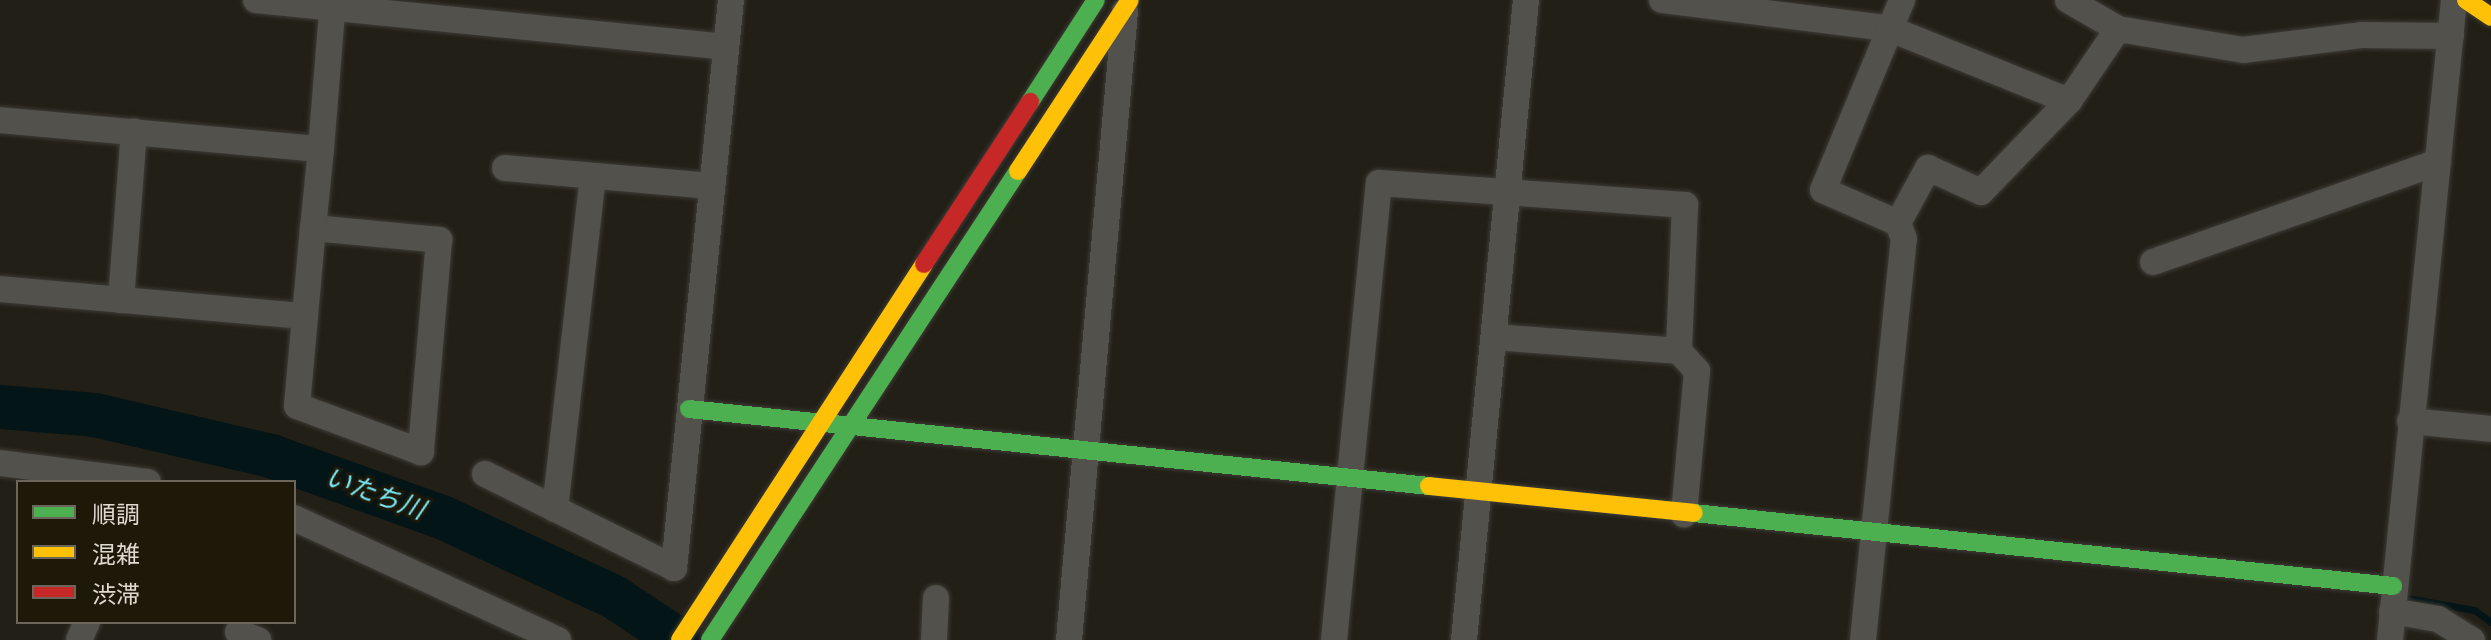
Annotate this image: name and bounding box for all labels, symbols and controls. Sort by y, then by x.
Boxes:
water label: いたち川 [321,461,429,525]
legend [16,480,296,624]
text: 順調 [92,497,140,530]
text: 混雑 [92,537,140,570]
text: 渋滞 [92,577,140,610]

